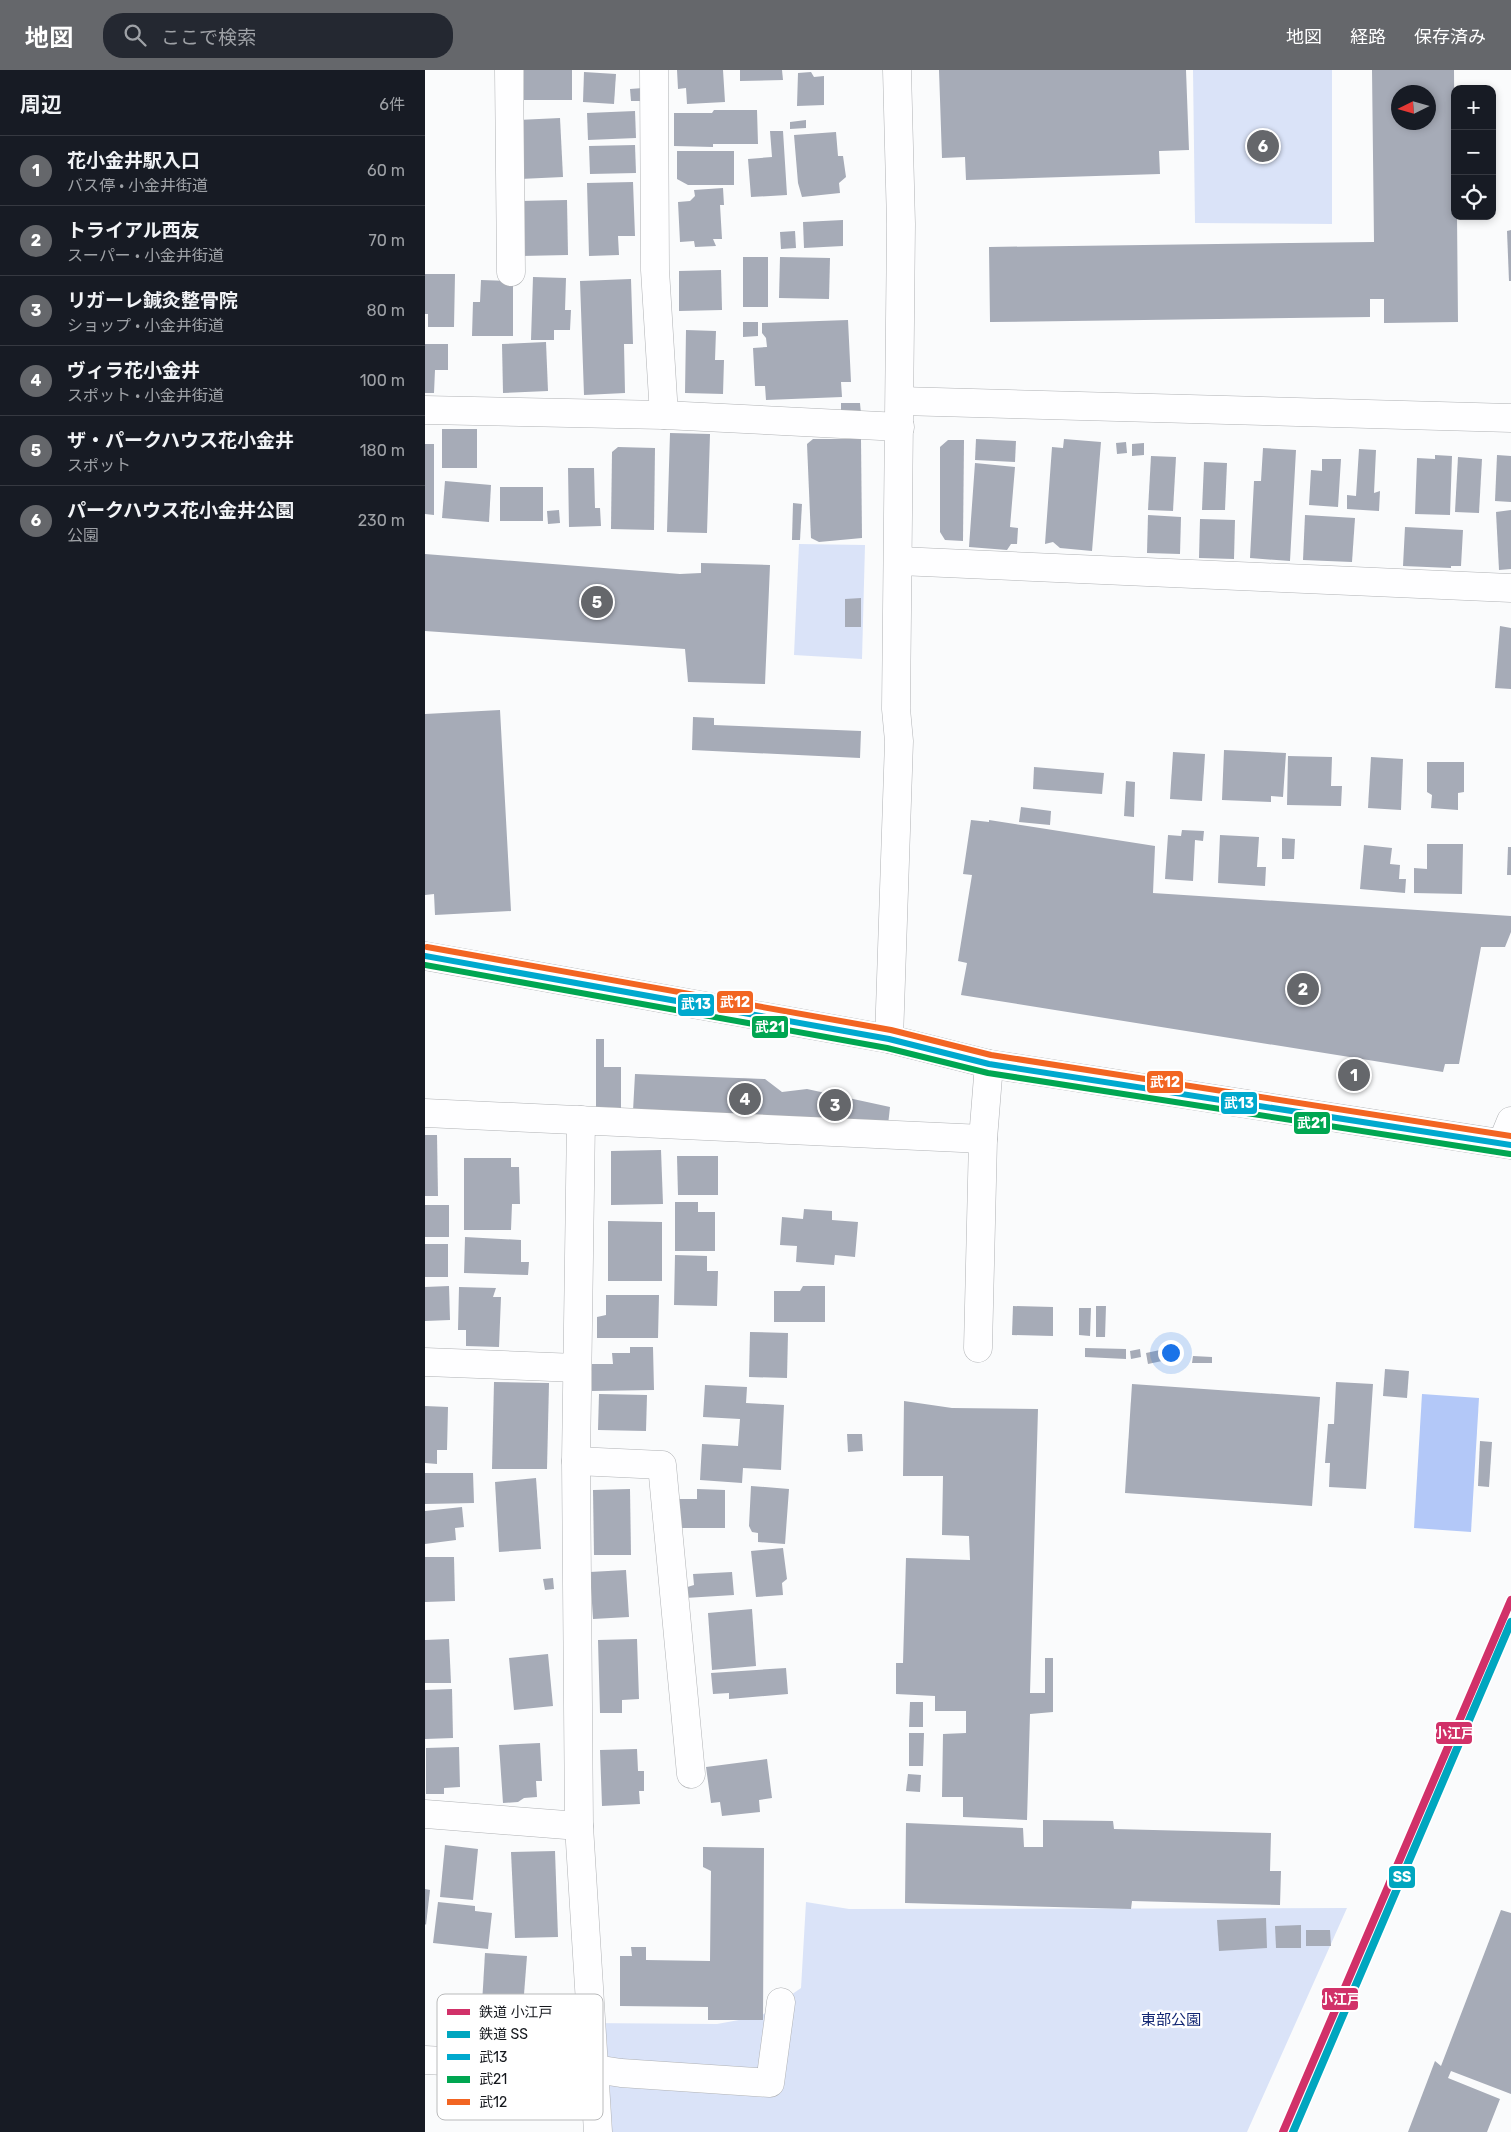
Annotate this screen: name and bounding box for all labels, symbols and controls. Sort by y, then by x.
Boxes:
search box [103,13,453,58]
icon: search [121,21,149,49]
text: 地図 [25,24,73,52]
text: ここで検索 [161,26,256,49]
text: 地図 [1286,26,1322,48]
text: 経路 [1350,26,1386,48]
text: 保存済み [1414,26,1486,48]
north arrow [1391,85,1436,130]
map controls [1451,85,1496,220]
button: + [1451,85,1496,130]
text: 周辺 [20,92,62,117]
text: 6件 [379,95,405,114]
pin: 6 [1247,127,1279,165]
button: − [1451,130,1496,175]
text: 花小金井駅入口 [67,149,200,172]
text: 1 [32,161,40,180]
text: 60 m [367,161,405,180]
button: locate [1451,175,1496,220]
text: バス停 · 小金井街道 [67,176,208,195]
text: トライアル西友 [67,219,200,242]
text: 2 [31,231,41,250]
text: 70 m [368,231,405,250]
text: スーパー · 小金井街道 [67,246,224,265]
text: リガーレ鍼灸整骨院 [67,289,238,312]
text: 3 [31,301,41,320]
text: 80 m [367,301,405,320]
text: ショップ · 小金井街道 [67,316,224,335]
text: ヴィラ花小金井 [67,359,200,382]
text: 4 [31,371,41,390]
text: 100 m [360,371,405,390]
text: スポット · 小金井街道 [67,386,224,405]
text: ザ・パークハウス花小金井 [67,429,294,452]
text: 5 [31,441,41,460]
text: 180 m [360,441,405,460]
text: スポット [67,456,131,475]
text: パークハウス花小金井公園 [67,499,294,522]
text: 6 [31,511,41,530]
text: 230 m [358,511,405,530]
text: 公園 [67,526,99,545]
pin: 5 [581,583,613,621]
pin: 2 [1287,970,1319,1008]
line badge: 武12 [716,990,754,1014]
line badge: 武13 [677,993,715,1017]
text: 武12 [720,994,750,1011]
text: 武13 [681,996,711,1013]
line badge: 武21 [751,1015,789,1039]
text: 武21 [755,1019,785,1036]
pin: 1 [1338,1056,1370,1094]
line badge: 武12 [1146,1070,1184,1094]
text: 武12 [1150,1074,1180,1091]
pin: 4 [729,1080,761,1118]
pin: 3 [819,1086,851,1124]
line badge: 武13 [1220,1091,1258,1115]
text: 武13 [1224,1095,1254,1112]
line badge: 武21 [1293,1111,1331,1135]
text: 武21 [1297,1115,1327,1132]
your location [1158,1340,1184,1366]
line badge: 小江戸 [1435,1721,1473,1745]
text: 小江戸 [1433,1725,1475,1742]
line badge: SS [1388,1865,1416,1889]
text: SS [1393,1869,1411,1886]
line badge: 小江戸 [1321,1987,1359,2011]
text: 小江戸 [1319,1991,1361,2008]
legend [437,1994,603,2120]
text: 鉄道 小江戸 [479,2004,552,2021]
park label: 東部公園 [1141,2011,1201,2029]
text: 鉄道 SS [479,2026,528,2043]
text: 武13 [479,2049,507,2066]
text: 武21 [479,2071,507,2088]
text: 武12 [479,2094,507,2111]

